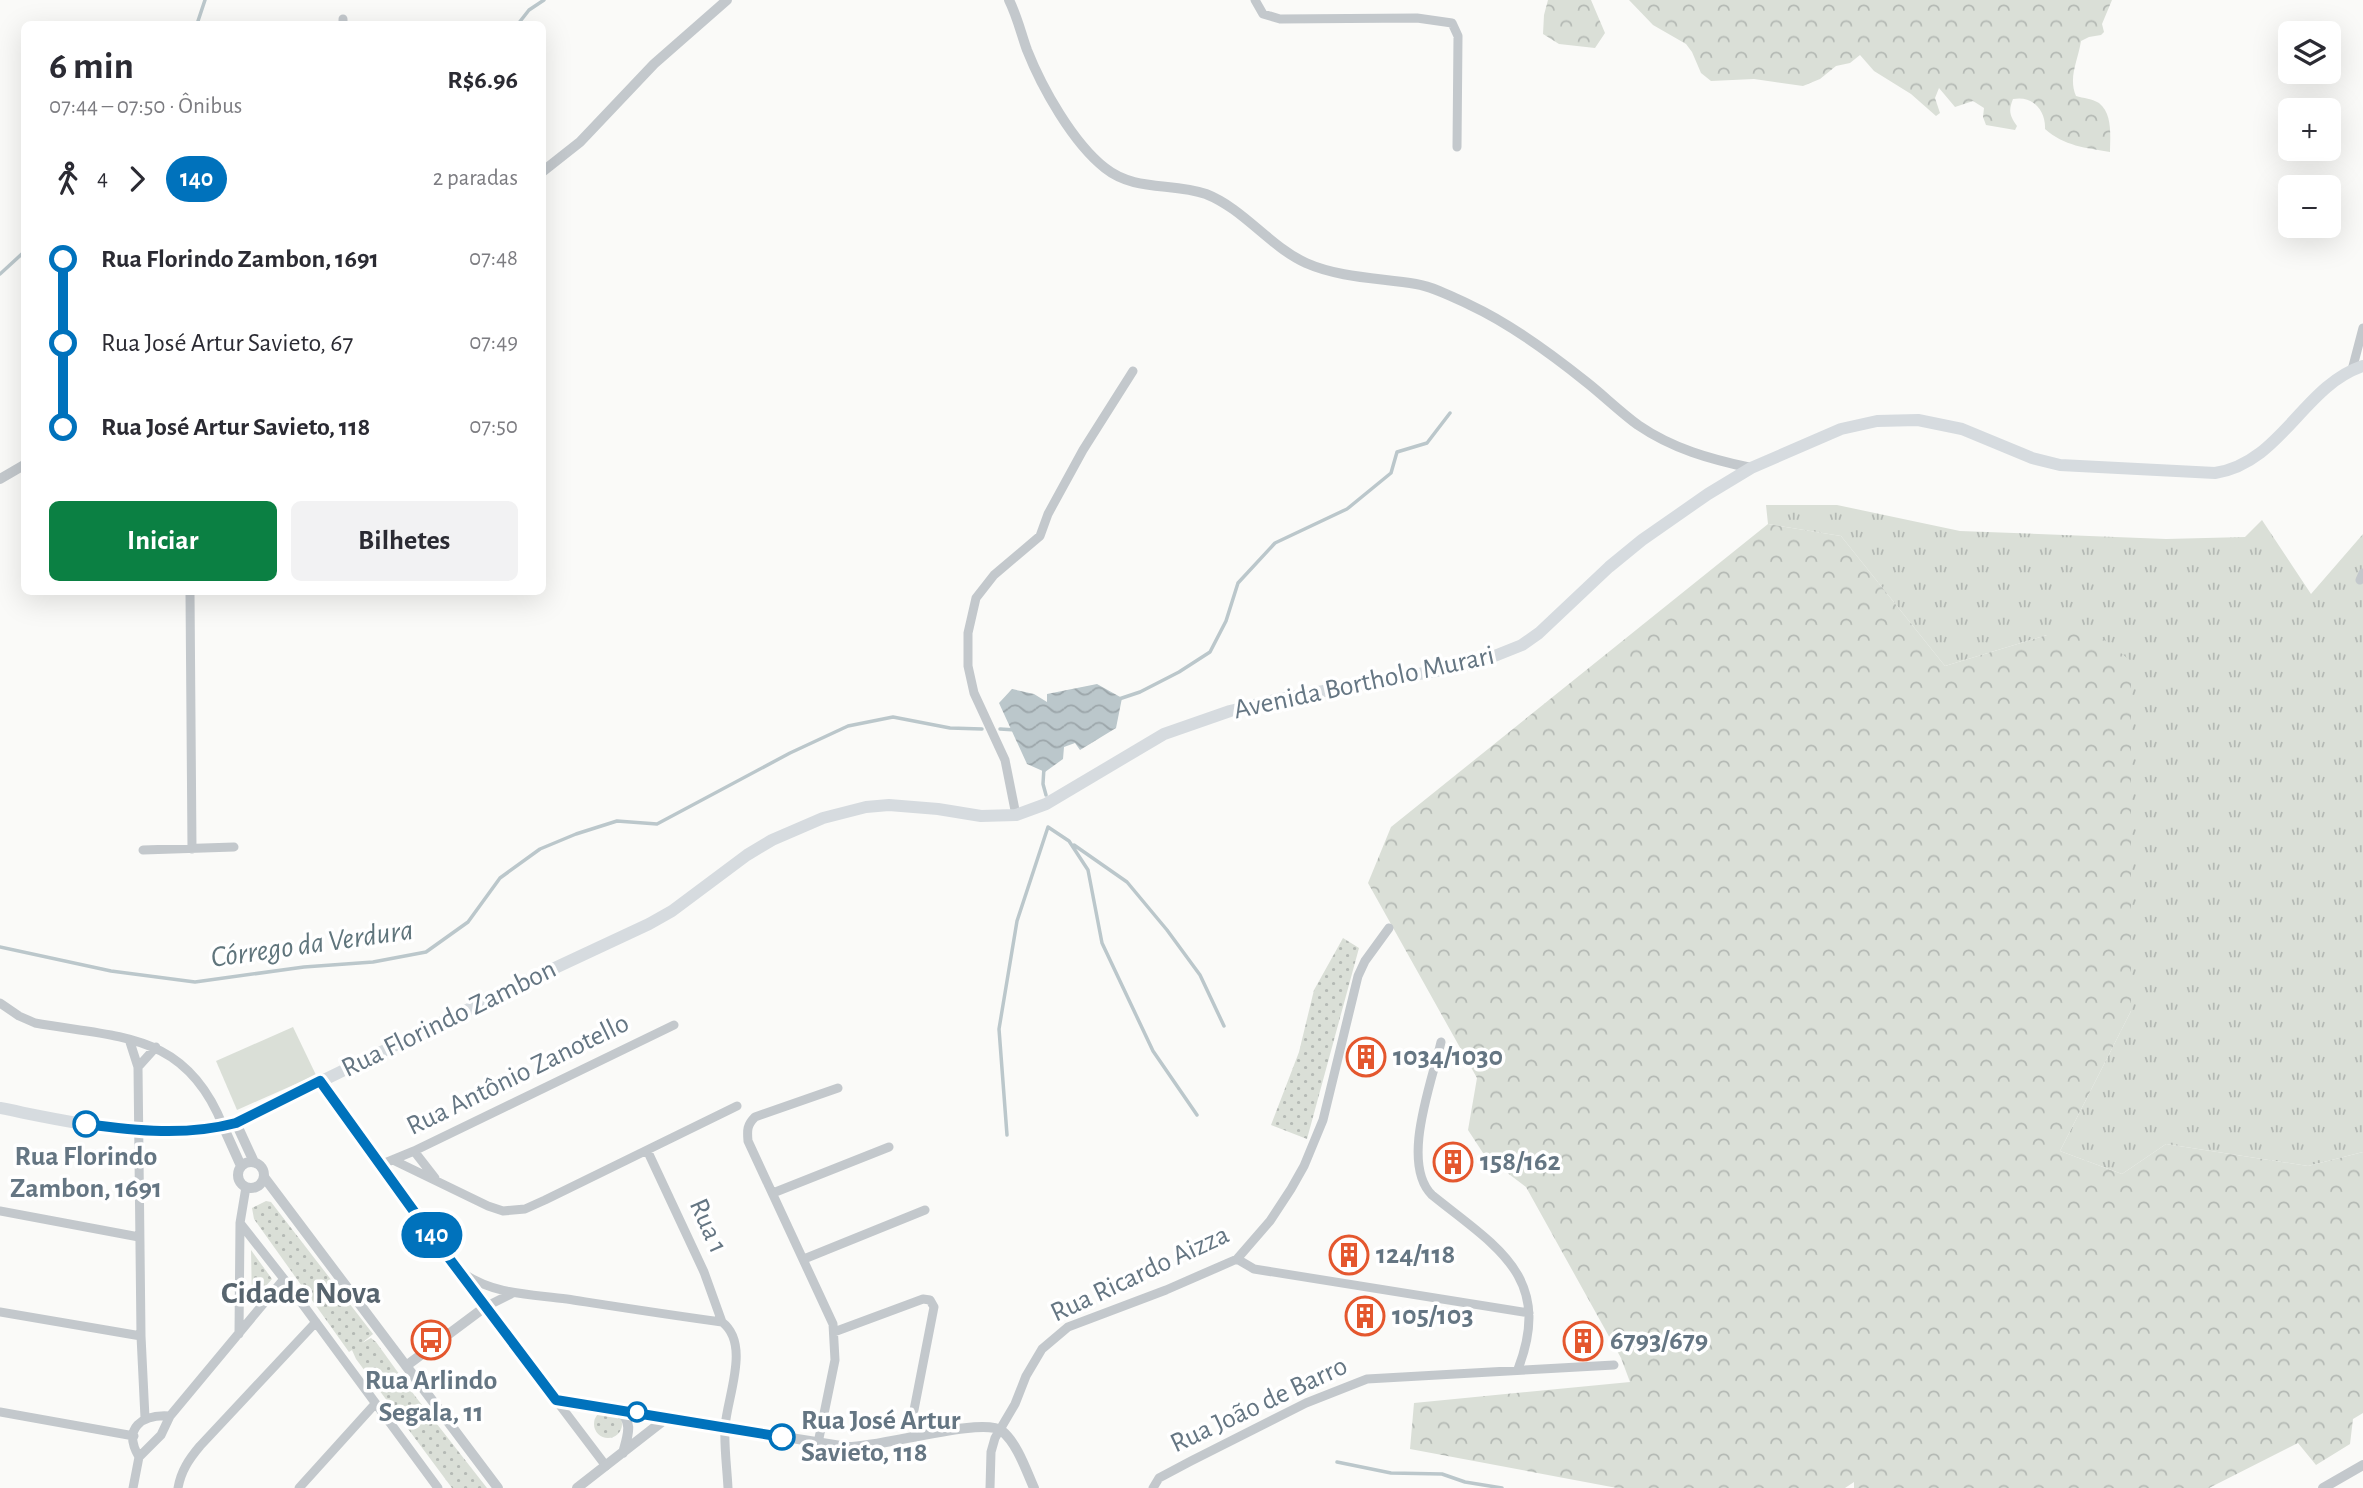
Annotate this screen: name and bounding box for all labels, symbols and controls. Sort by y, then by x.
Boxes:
map controls [2278,21,2341,238]
button: layers [2278,21,2341,84]
text: 6 min [49,48,134,86]
text: R$6.96 [447,67,518,93]
text: 07:44 – 07:50 · Ônibus [49,95,242,118]
button: + [2278,98,2341,161]
icon: walk [49,160,87,198]
icon: forward [118,160,156,198]
text: 4 [97,167,108,190]
text: 140 [180,167,213,191]
text: 2 paradas [433,167,518,190]
button: − [2278,175,2341,238]
text: Rua Florindo Zambon, 1691 [101,246,379,272]
text: 07:48 [469,247,518,270]
text: Rua José Artur Savieto, 67 [101,330,353,356]
text: 07:49 [469,331,518,354]
text: Rua José Artur Savieto, 118 [101,414,370,440]
text: 07:50 [469,415,518,438]
button: Iniciar [49,501,277,581]
button: Bilhetes [291,501,518,581]
street label: Avenida Bortholo Murari [1231,642,1497,724]
water label: Córrego da Verdura [209,915,415,973]
street label: Rua Florindo Zambon [337,955,561,1083]
street label: Rua Antônio Zanotello [402,1009,634,1141]
building icon: 1034/1030 [1345,1036,1387,1078]
place label: 1034/1030 [1393,1043,1503,1071]
marker: Rua Florindo Zambon, 1691 [73,1111,99,1137]
building icon: 158/162 [1432,1141,1474,1183]
place label: Rua Florindo Zambon, 1691 [10,1143,162,1203]
place label: 158/162 [1480,1148,1561,1176]
street label: Rua 1 [684,1195,732,1257]
line badge: 140 [392,1212,472,1258]
street label: Rua Ricardo Aizza [1047,1220,1233,1328]
text: 140 [415,1223,449,1247]
building icon: 124/118 [1328,1234,1370,1276]
place label: 124/118 [1376,1241,1455,1269]
district label: Cidade Nova [221,1277,381,1309]
building icon: 105/103 [1344,1295,1386,1337]
place label: 105/103 [1392,1302,1473,1330]
bus stop icon: Rua Arlindo Segala, 11 [410,1319,452,1361]
building icon: 6793/679 [1562,1320,1604,1362]
place label: 6793/679 [1610,1327,1708,1355]
street label: Rua João de Barro [1166,1352,1352,1458]
place label: Rua Arlindo Segala, 11 [365,1367,497,1427]
unlabelled marker [627,1402,647,1422]
place label: Rua José Artur Savieto, 118 [801,1407,961,1467]
marker: Rua José Artur Savieto, 118 [769,1424,795,1450]

